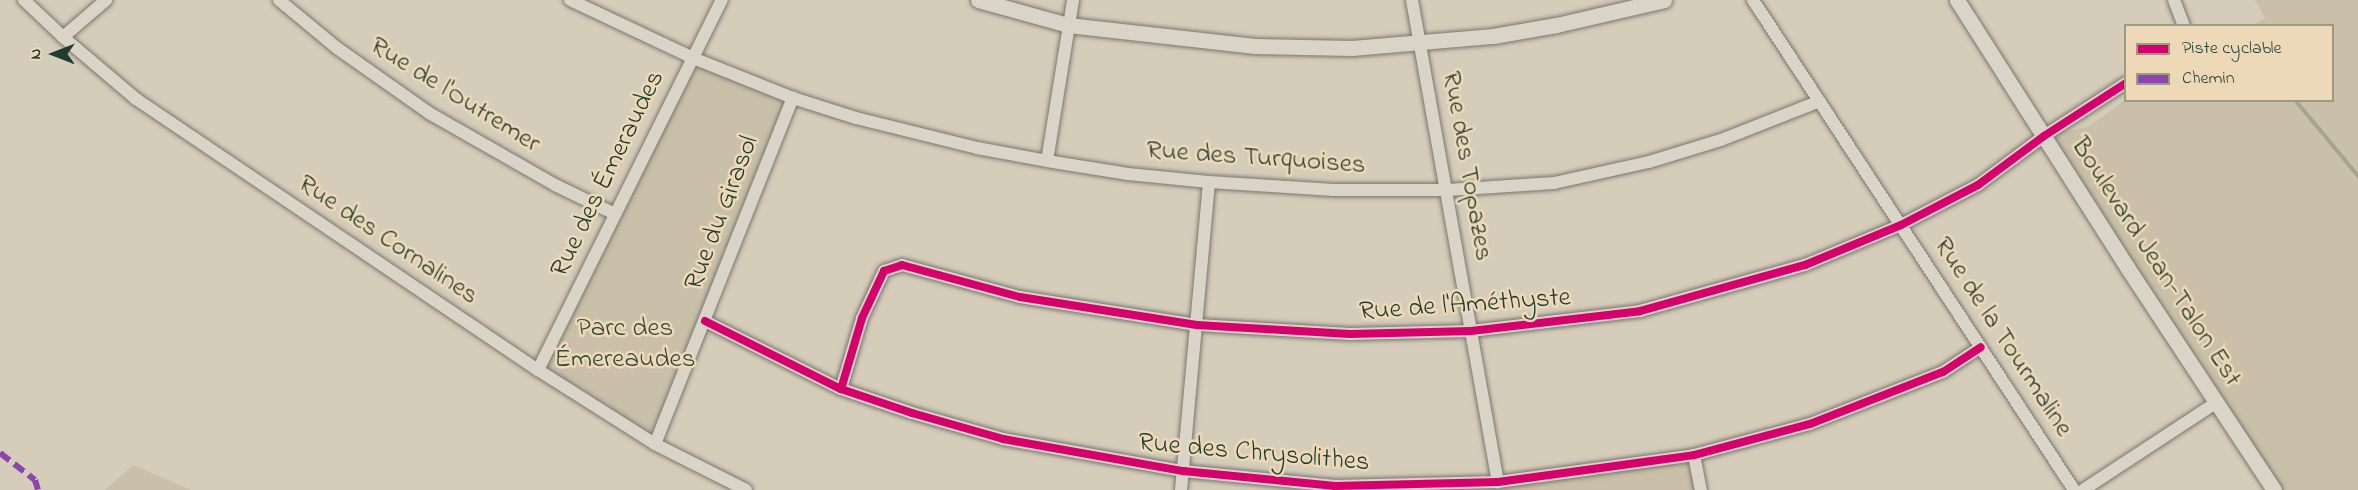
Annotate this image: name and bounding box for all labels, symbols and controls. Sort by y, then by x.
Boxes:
north arrow [24,24,84,84]
legend [2124,24,2334,102]
street label: Rue de l'Outremer [364,30,546,160]
text: Piste cyclable [2182,36,2282,62]
text: N [24,49,48,59]
street label: Rue des Émeraudes [544,65,672,283]
text: Chemin [2182,66,2235,92]
street label: Rue des Topazes [1434,69,1500,263]
street label: Rue du Girasol [678,131,766,295]
street label: Boulevard Jean-Talon Est [2063,131,2249,393]
street label: Rue des Turquoises [1145,134,1367,182]
street label: Rue des Cornalines [292,168,484,312]
street label: Rue de la Tourmaline [1926,231,2080,443]
street label: Rue de l'Améthyste [1358,281,1572,329]
park label: Parc des Émereaudes [555,312,695,375]
street label: Rue des Chrysolithes [1137,427,1371,479]

